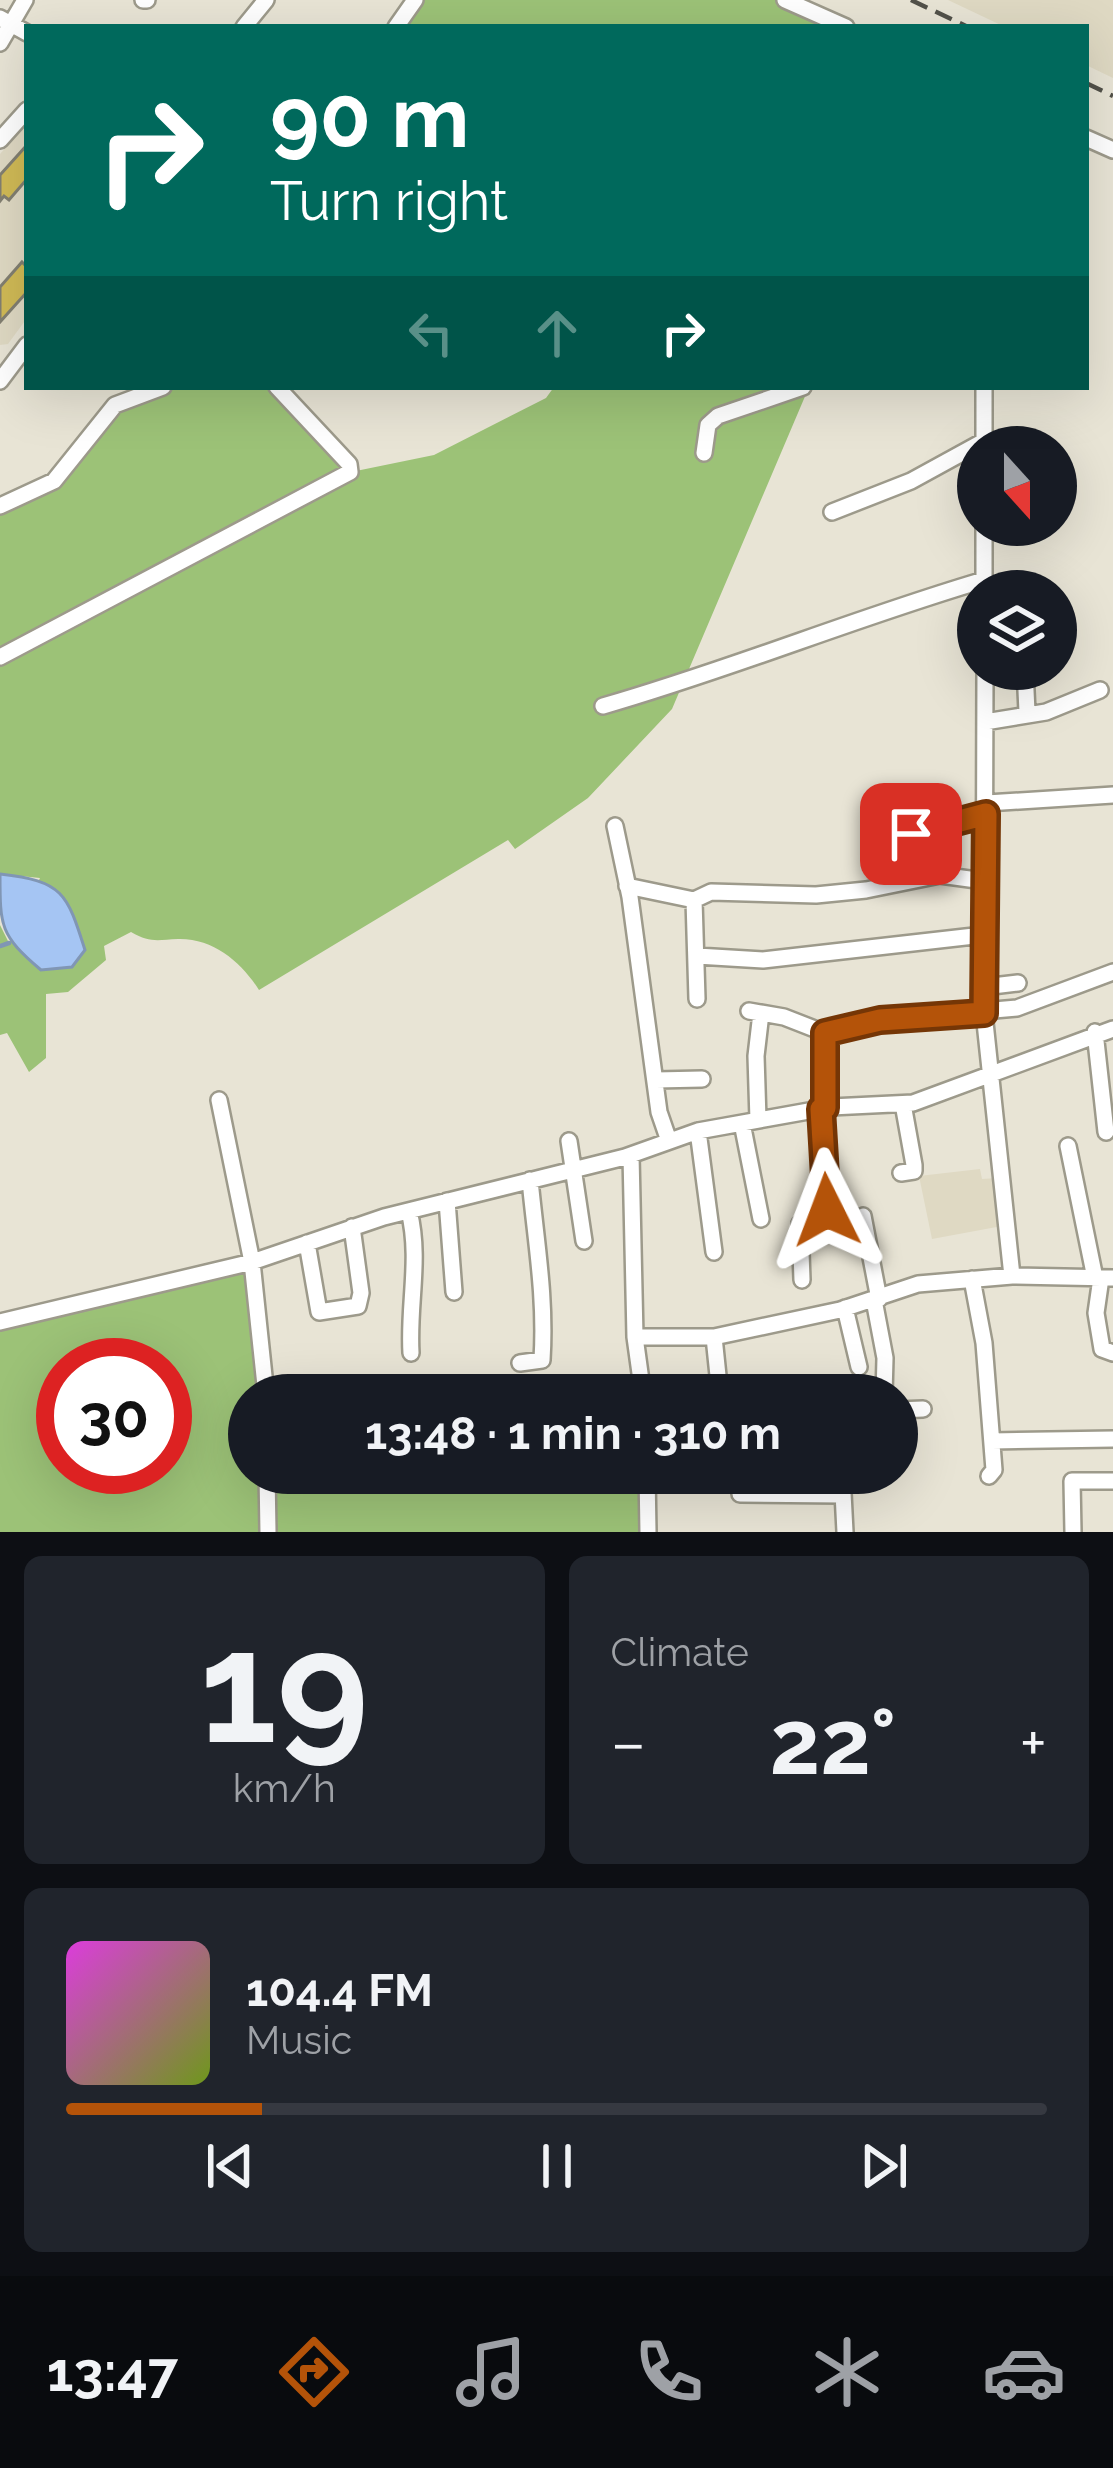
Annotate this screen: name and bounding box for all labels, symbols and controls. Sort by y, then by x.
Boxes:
text: 90 m [270,68,469,167]
icon: right [72,72,228,228]
text: Turn right [270,169,508,233]
icon: left [398,300,464,366]
icon: ahead [524,300,590,366]
icon: right [650,300,716,366]
north arrow [957,426,1077,546]
map controls [957,426,1077,690]
button: layers [957,570,1077,690]
pin [860,783,962,885]
icon: arrive [878,801,944,867]
position arrow [764,1147,890,1273]
speed limit sign: 30 [36,1338,192,1494]
text: 13:48 · 1 min · 310 m [365,1407,781,1460]
text: 19 [200,1595,369,1779]
text: Climate [611,1629,749,1675]
text: 22° [770,1689,896,1795]
text: − [611,1704,646,1781]
text: + [1020,1704,1047,1781]
text: km/h [233,1765,336,1811]
text: 104.4 FM [246,1964,433,2017]
text: Music [246,2017,352,2063]
icon: previous [197,2133,263,2199]
icon: pause [524,2133,590,2199]
icon: next [851,2133,917,2199]
icon: directions [272,2330,356,2414]
icon: music [449,2330,533,2414]
icon: phone [627,2330,711,2414]
icon: climate [805,2330,889,2414]
icon: car [982,2330,1066,2414]
text: 13:47 [47,2340,178,2404]

